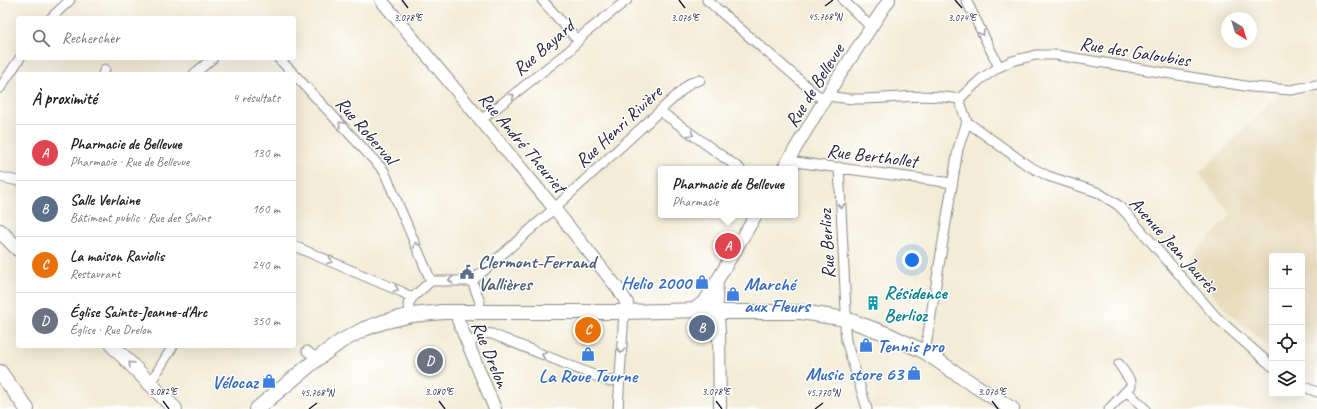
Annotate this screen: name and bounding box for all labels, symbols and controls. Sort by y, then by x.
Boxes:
text: 45.768°N [808,10,844,23]
text: 3.078°E [394,11,424,24]
text: 3.076°E [671,11,701,24]
text: 3.074°E [948,11,978,24]
north arrow [1221,12,1257,48]
street label: Rue Bayard [508,13,581,81]
search box [16,16,296,60]
icon: search [30,27,52,49]
text: Rechercher [62,29,120,48]
one-way arrow [978,29,985,37]
street label: Rue des Galoubies [1078,31,1193,73]
street label: Rue de Bellevue [780,38,851,132]
street label: Rue Henri Rivière [570,79,668,173]
street label: Rue André Theuriet [473,87,573,200]
text: À proximité [32,88,97,109]
text: 4 résultats [232,90,280,106]
street label: Rue Roberval [330,92,405,172]
one-way arrow [507,94,514,101]
one-way arrow [338,122,345,129]
one-way arrow [687,129,694,136]
text: Pharmacie de Bellevue [70,135,181,154]
street label: Rue Berthollet [825,139,921,174]
text: A [42,145,48,161]
text: 130 m [252,145,280,161]
text: Pharmacie · Rue de Bellevue [70,154,189,170]
popup [658,166,798,218]
text: Pharmacie de Bellevue [672,175,784,194]
text: Salle Verlaine [70,191,139,210]
street label: Avenue Jean Jaurès [1124,192,1224,300]
text: Pharmacie [672,194,719,210]
text: B [42,201,48,217]
text: 160 m [252,201,280,217]
one-way arrow [837,203,845,209]
street label: Rue Berlioz [813,208,841,279]
text: Bâtiment public · Rue des Salins [70,210,210,226]
pin: A [715,231,741,261]
one-way arrow [413,241,421,249]
text: La maison Raviolis [70,247,164,266]
place label: Clermont-Ferrand Vallières [478,250,599,296]
your location [902,250,922,270]
map controls [1269,253,1305,397]
button: + [1269,253,1305,289]
one-way arrow [326,256,334,264]
text: C [42,257,48,273]
text: 240 m [252,257,280,273]
public building icon: Clermont-Ferrand Vallières [459,264,475,280]
text: Restaurant [70,266,120,282]
place label: Helio 2000 [621,271,693,295]
place label: Marché aux Fleurs [744,272,812,318]
shop icon: Helio 2000 [694,274,710,290]
one-way arrow [448,276,454,285]
place label: Résidence Berlioz [884,281,949,327]
one-way arrow [391,284,399,292]
shop icon: Marché aux Fleurs [725,286,741,302]
button: − [1269,289,1305,325]
building icon: Résidence Berlioz [865,295,881,311]
text: Église Sainte-Jeanne-d'Arc [70,303,207,322]
text: D [41,313,49,329]
text: 350 m [252,313,280,329]
pin: B [689,313,715,343]
pin: C [575,315,601,345]
street label: Rue Drelon [466,317,515,393]
text: Église · Rue Drelon [70,322,152,338]
button: locate [1269,325,1305,361]
place label: Tennis pro [877,334,945,358]
shop icon: Tennis pro [858,337,874,353]
pin: D [417,346,443,376]
shop icon: La Roue Tourne [580,346,596,362]
one-way arrow [617,348,626,354]
one-way arrow [541,352,549,360]
one-way arrow [128,361,136,369]
button: layers [1269,361,1305,397]
place label: Music store 63 [805,362,905,386]
place label: La Roue Tourne [539,364,639,388]
shop icon: Music store 63 [906,365,922,381]
place label: Vélocaz [212,370,260,394]
shop icon: Vélocaz [261,373,277,389]
text: 3.082°E [149,385,179,398]
text: 3.080°E [425,385,455,398]
text: 3.078°E [702,385,732,398]
text: 3.076°E [978,385,1008,398]
text: 45.768°N [300,386,336,399]
text: 45.770°N [806,386,842,399]

